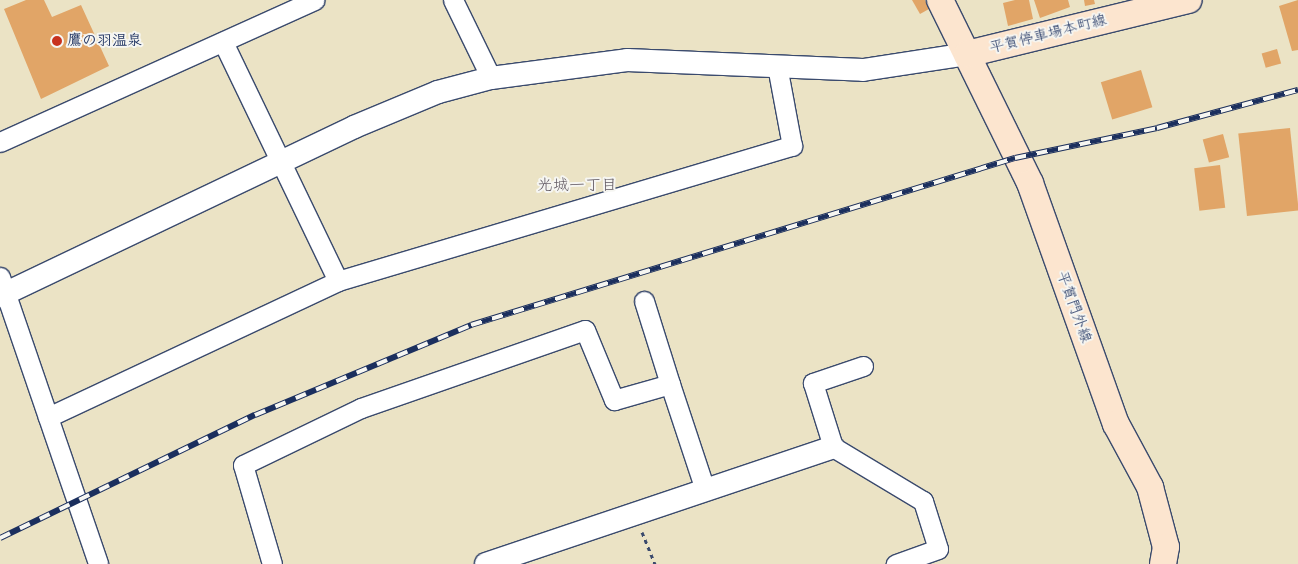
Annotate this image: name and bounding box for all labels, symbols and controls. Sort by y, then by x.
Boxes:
street label: 平賀停車場本町線 [988,11,1108,57]
place label: 鷹の羽温泉 [67,32,142,50]
marker: 鷹の羽温泉 [51,35,63,47]
district label: 光城一丁目 [537,175,617,195]
street label: 平賀門外線 [1053,269,1095,345]

